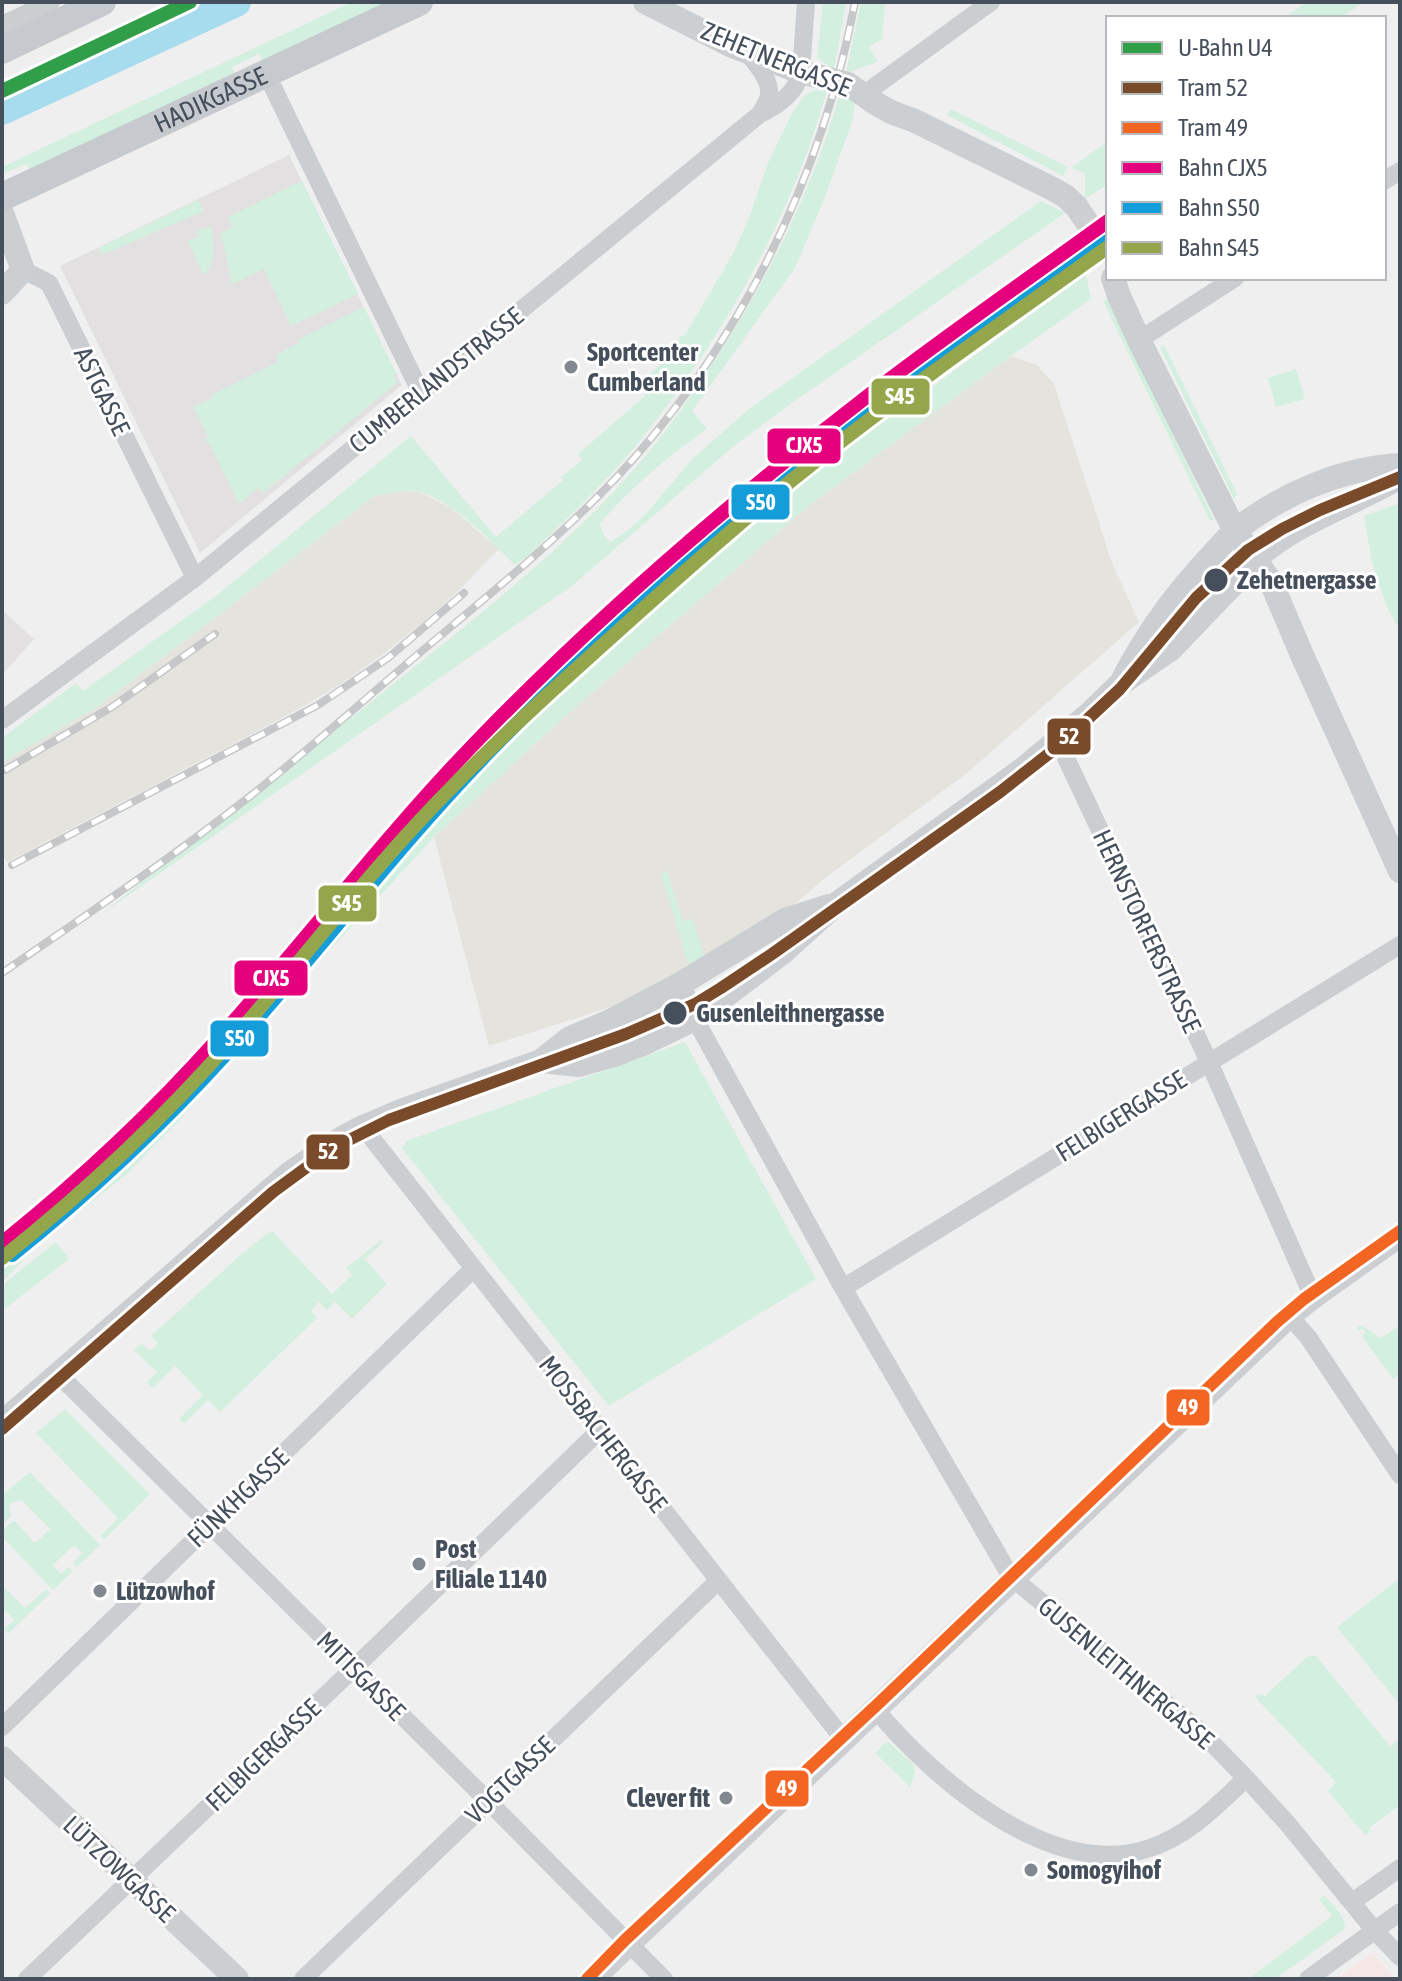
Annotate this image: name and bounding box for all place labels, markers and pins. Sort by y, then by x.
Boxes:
place label: Sportcenter Cumberland [587,337,706,397]
marker: Sportcenter Cumberland [562,358,580,376]
place label: Zehetnergasse [1237,565,1377,595]
marker: Zehetnergasse [1202,566,1230,594]
place label: Gusenleithnergasse [696,998,885,1028]
marker: Gusenleithnergasse [661,999,689,1027]
place label: Post Filiale 1140 [435,1534,547,1594]
marker: Post Filiale 1140 [410,1555,428,1573]
place label: Lützowhof [116,1576,216,1606]
marker: Lützowhof [91,1582,109,1600]
place label: Clever fit [626,1783,711,1813]
marker: Clever fit [717,1789,735,1807]
place label: Somogyihof [1047,1855,1162,1885]
marker: Somogyihof [1022,1861,1040,1879]

